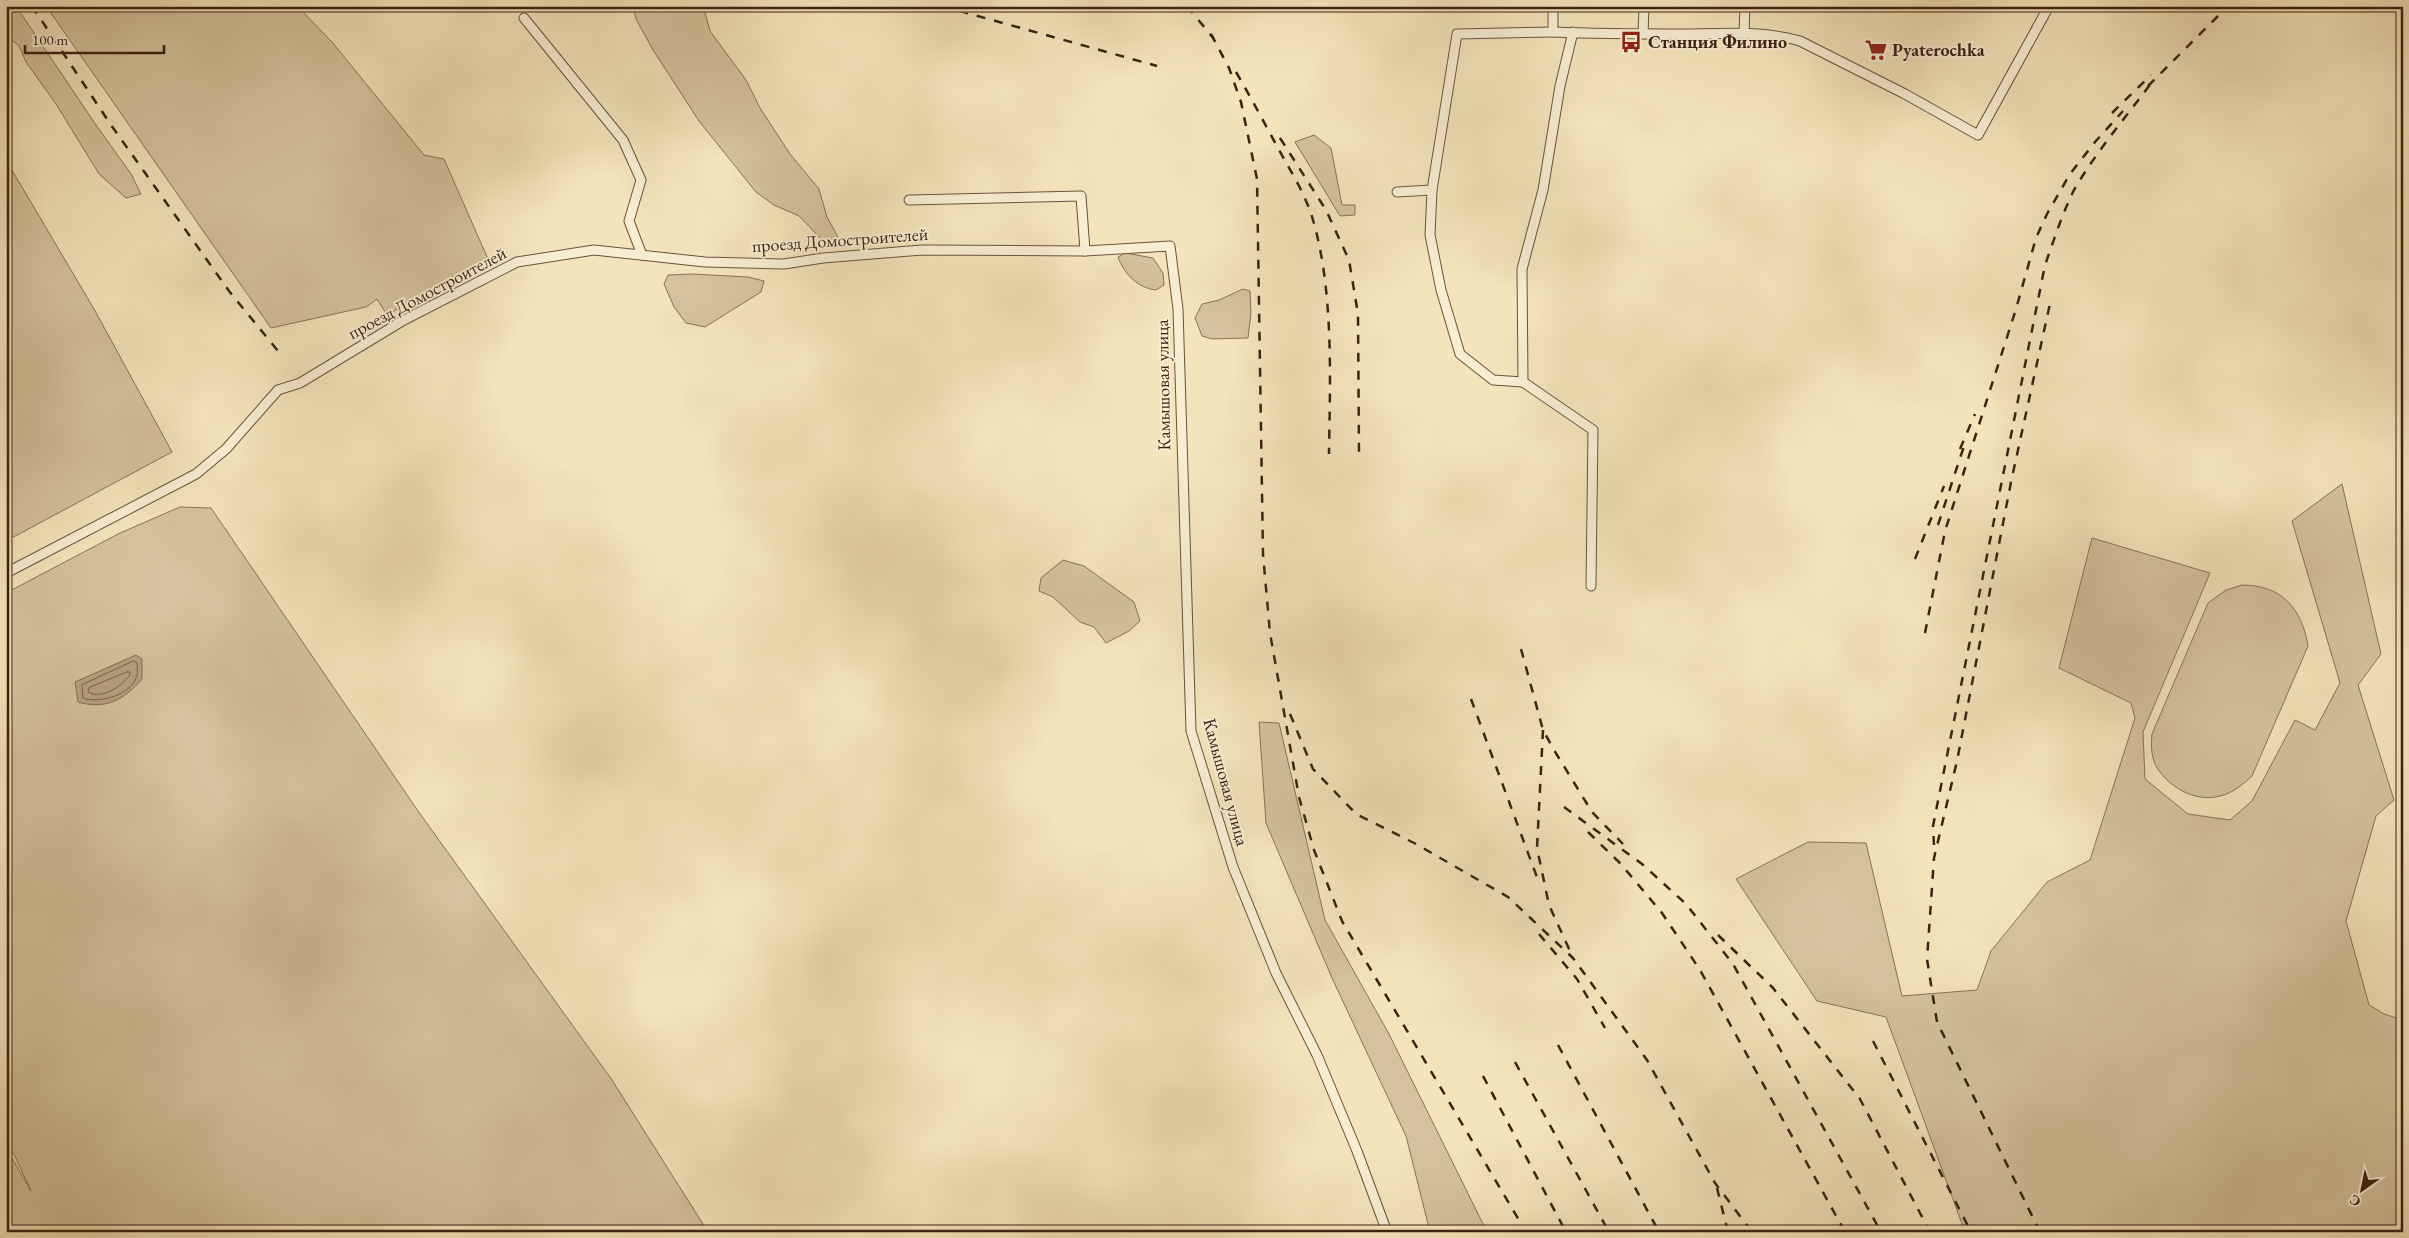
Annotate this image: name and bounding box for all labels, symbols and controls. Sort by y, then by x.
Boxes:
scale bar [25,22,164,54]
bus stop icon: Станция Филино [1618,29,1644,55]
text: 100 m [32,30,69,49]
place label: Станция Филино [1648,30,1787,53]
supermarket icon: Pyaterochka [1863,37,1889,63]
place label: Pyaterochka [1892,38,1985,61]
street label: проезд Домостроителей [751,222,929,257]
street label: проезд Домостроителей [344,241,510,344]
street label: Камышовая улица [1150,318,1175,451]
street label: Камышовая улица [1198,716,1255,849]
north arrow [2336,1166,2386,1216]
text: С [2346,1191,2364,1211]

